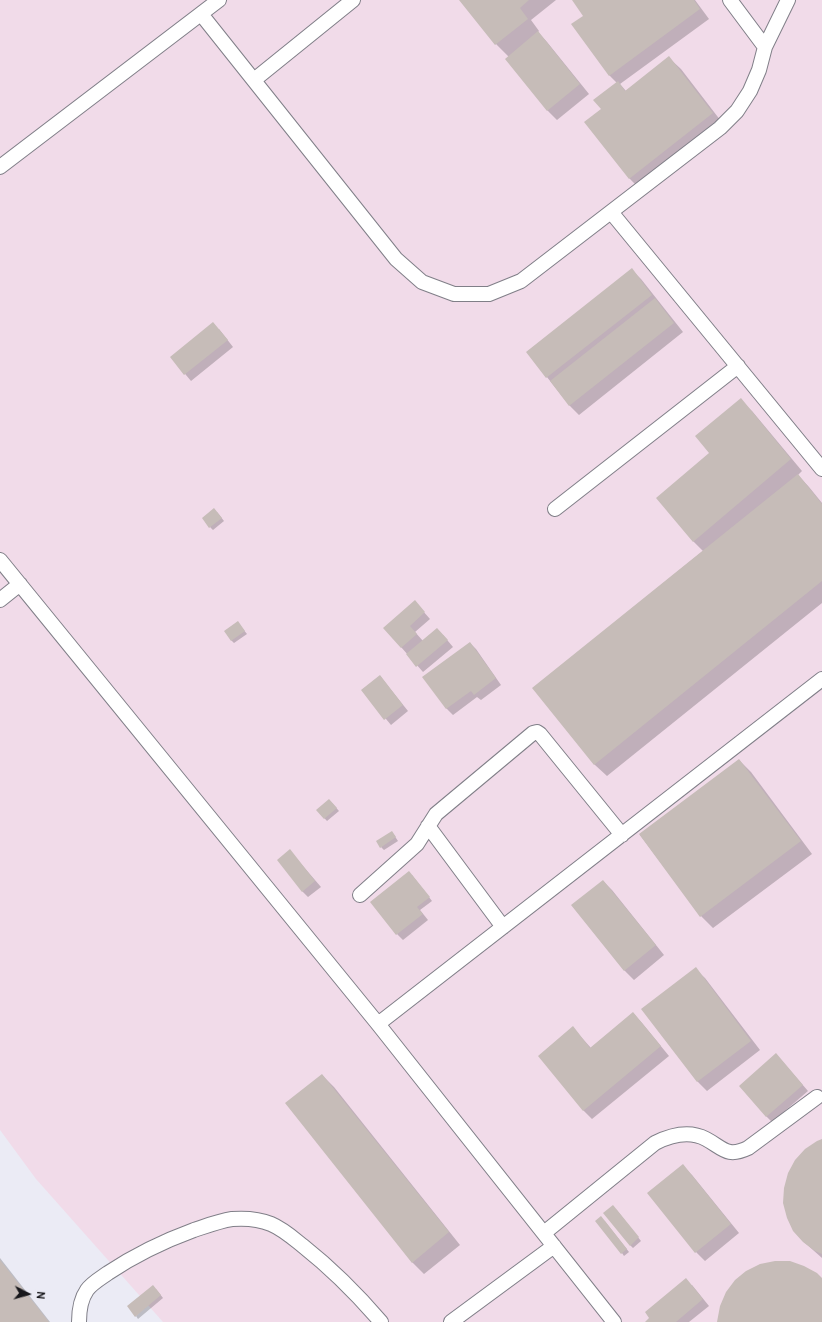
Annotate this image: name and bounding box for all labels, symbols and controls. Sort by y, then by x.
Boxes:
north arrow [8,1274,48,1314]
text: N [33,1291,47,1300]

